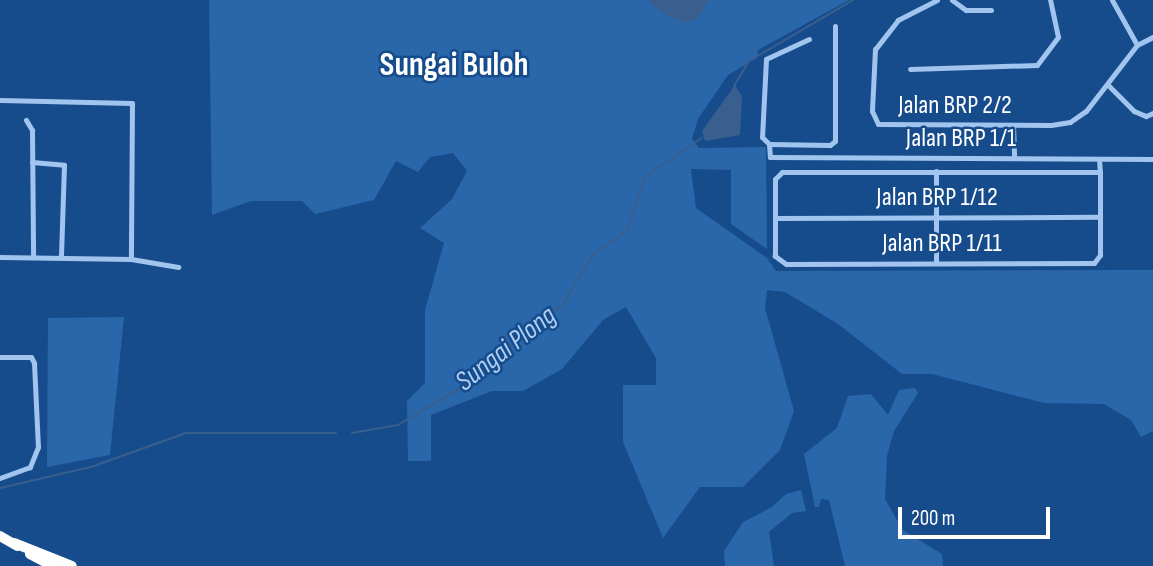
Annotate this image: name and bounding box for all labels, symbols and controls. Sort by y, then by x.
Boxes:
district label: Sungai Buloh [380,46,528,86]
street label: Jalan BRP 2/2 [898,90,1012,122]
street label: Jalan BRP 1/1 [906,123,1016,155]
street label: Jalan BRP 1/12 [876,182,998,214]
street label: Jalan BRP 1/11 [882,228,1002,260]
water label: Sungai Plong [449,299,563,399]
scale bar [901,492,1053,536]
text: 200 m [911,506,955,531]

